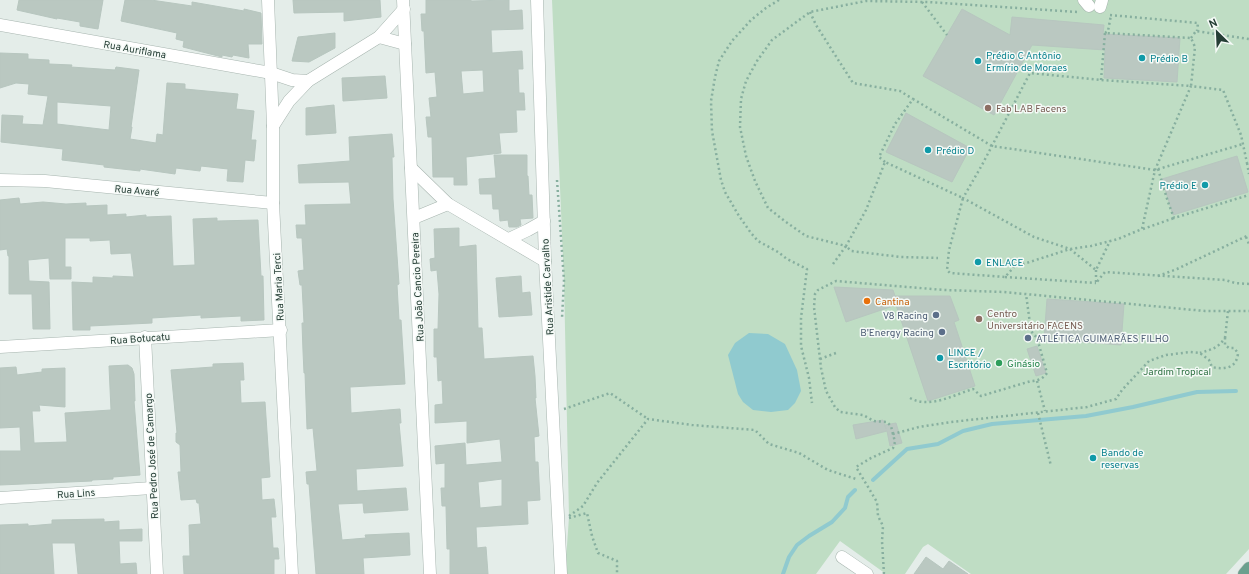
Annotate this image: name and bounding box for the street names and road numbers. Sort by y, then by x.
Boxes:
street label: Rua Auriflama [102,39,167,62]
street label: Rua Avaré [114,183,160,200]
street label: Rua João Cancio Pereira [409,232,428,342]
street label: Rua Aristide Carvalho [539,238,558,336]
street label: Rua Maria Terci [271,253,288,321]
street label: Rua Botucatu [110,331,171,348]
street label: Rua Pedro José de Camargo [143,392,162,519]
street label: Rua Lins [57,487,96,502]

